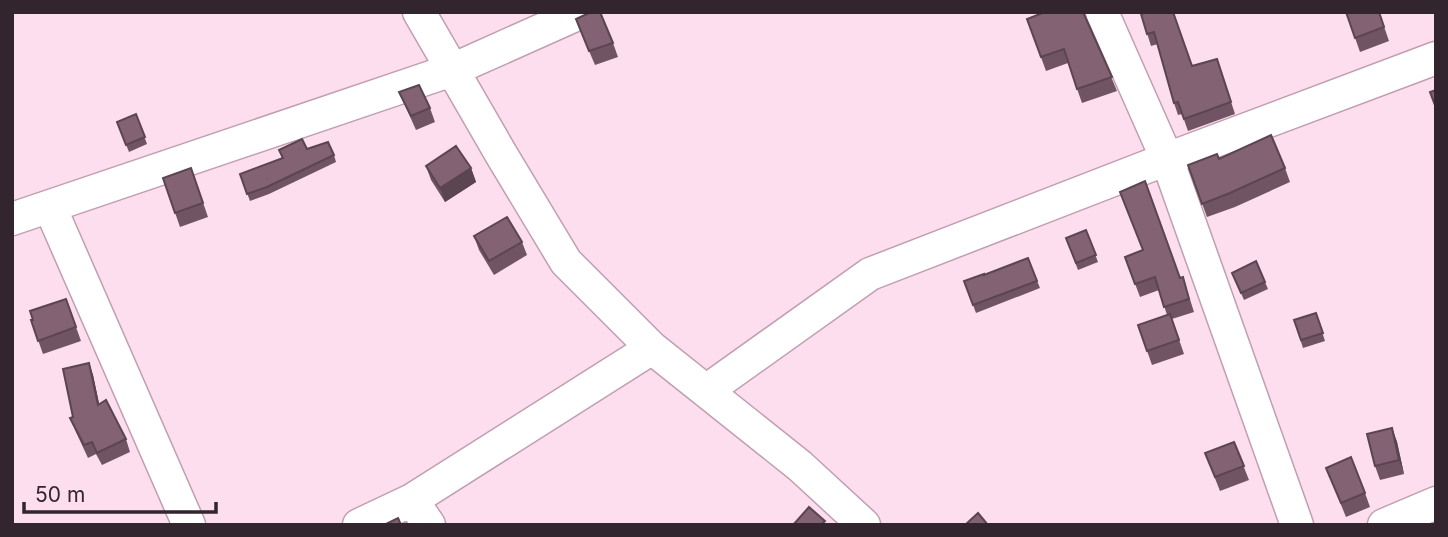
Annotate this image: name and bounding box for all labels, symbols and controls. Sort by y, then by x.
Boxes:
scale bar [24,470,217,514]
text: 50 m [35,482,85,507]

